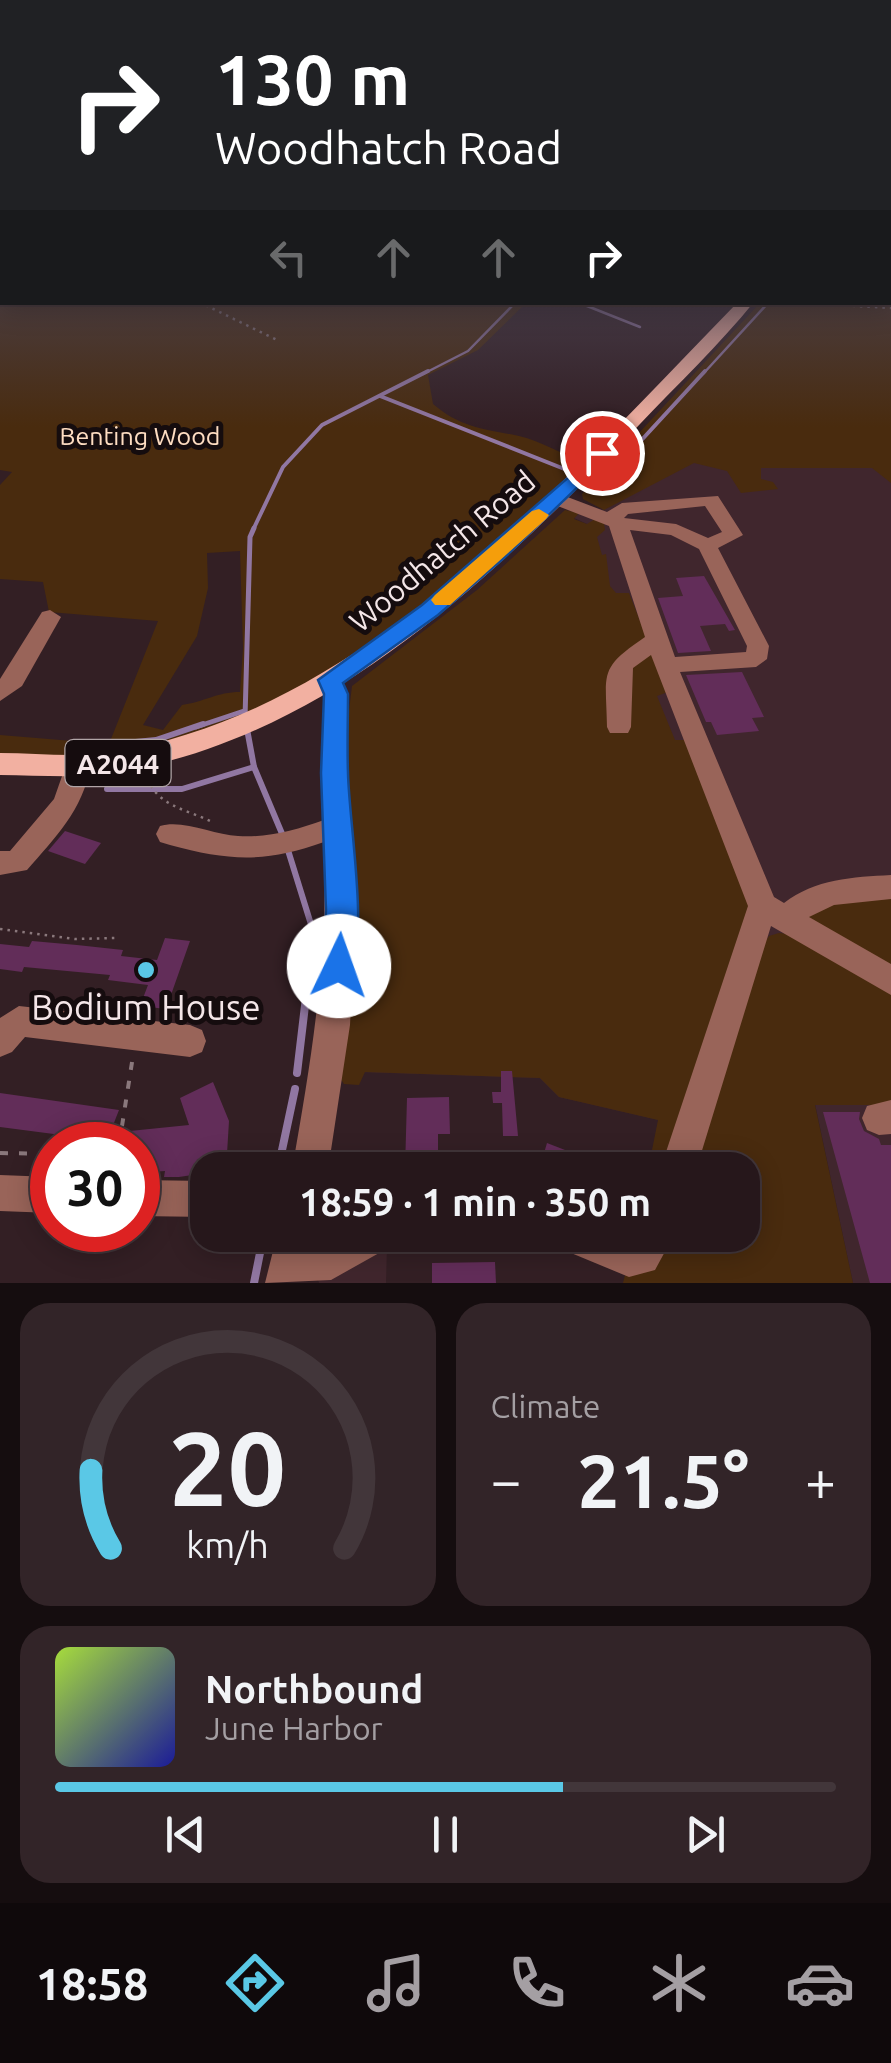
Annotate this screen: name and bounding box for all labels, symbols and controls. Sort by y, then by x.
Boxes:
icon: right [50,40,180,170]
text: 130 m [215,40,410,118]
text: Woodhatch Road [215,122,562,173]
icon: left [261,230,316,285]
icon: ahead [366,230,421,285]
icon: ahead [471,230,526,285]
icon: right [576,230,631,285]
pin [560,411,645,496]
park label: Benting Wood [60,422,220,450]
icon: arrive [575,426,630,481]
street label: Woodhatch Road [342,464,542,638]
road number: A2044 [66,740,170,786]
position arrow [287,914,391,1018]
marker: Bodium House [135,959,157,981]
place label: Bodium House [31,987,261,1027]
speed limit sign: 30 [30,1122,160,1252]
text: 18:59 · 1 min · 350 m [299,1181,651,1223]
text: Climate [491,1388,601,1424]
text: 20 [169,1409,286,1526]
text: 21.5° [577,1438,749,1522]
text: − [491,1449,522,1510]
text: + [805,1449,836,1510]
text: km/h [186,1525,269,1565]
text: Northbound [205,1668,423,1710]
text: June Harbor [205,1710,383,1746]
icon: previous [158,1807,213,1862]
icon: pause [418,1807,473,1862]
icon: next [678,1807,733,1862]
icon: directions [220,1948,290,2018]
icon: music [361,1948,431,2018]
icon: phone [502,1948,572,2018]
icon: climate [644,1948,714,2018]
icon: car [785,1948,855,2018]
text: 18:58 [36,1958,148,2009]

